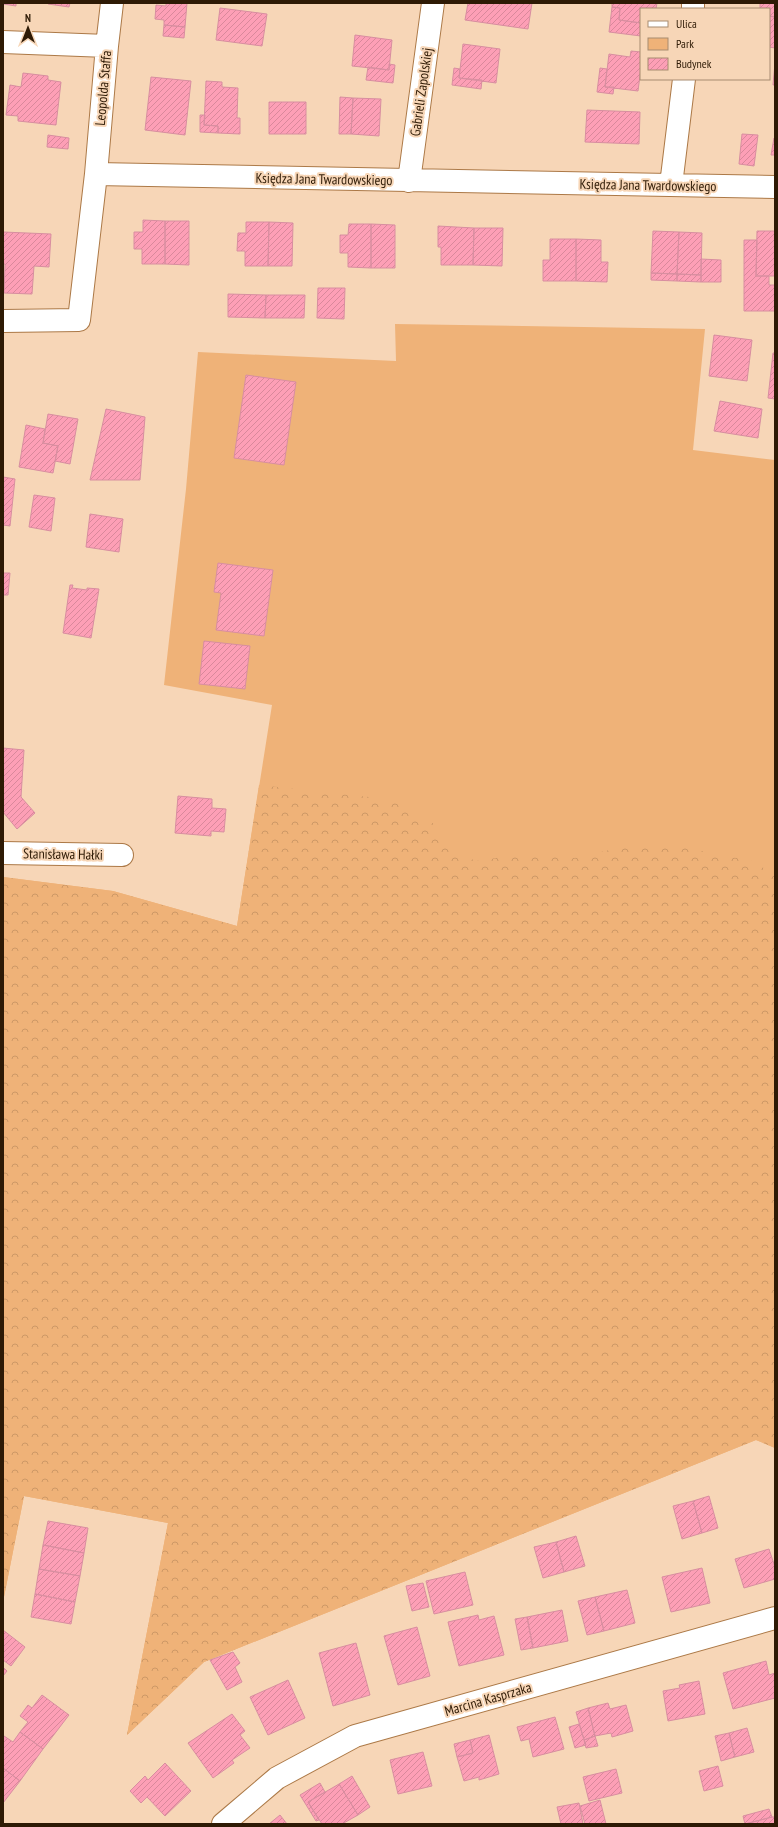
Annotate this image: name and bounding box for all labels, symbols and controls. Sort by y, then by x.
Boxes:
north arrow [8,8,48,48]
legend [640,8,770,80]
text: N [25,11,31,25]
text: Ulica [676,16,697,31]
text: Park [676,36,694,51]
street label: Gabrieli Zapolskiej [406,47,436,137]
street label: Leopolda Staffa [91,50,115,126]
text: Budynek [676,56,712,71]
street label: Księdza Jana Twardowskiego [255,169,393,189]
street label: Księdza Jana Twardowskiego [579,175,717,195]
street label: Stanisława Hałki [23,844,103,864]
street label: Marcina Kasprzaka [442,1678,534,1720]

